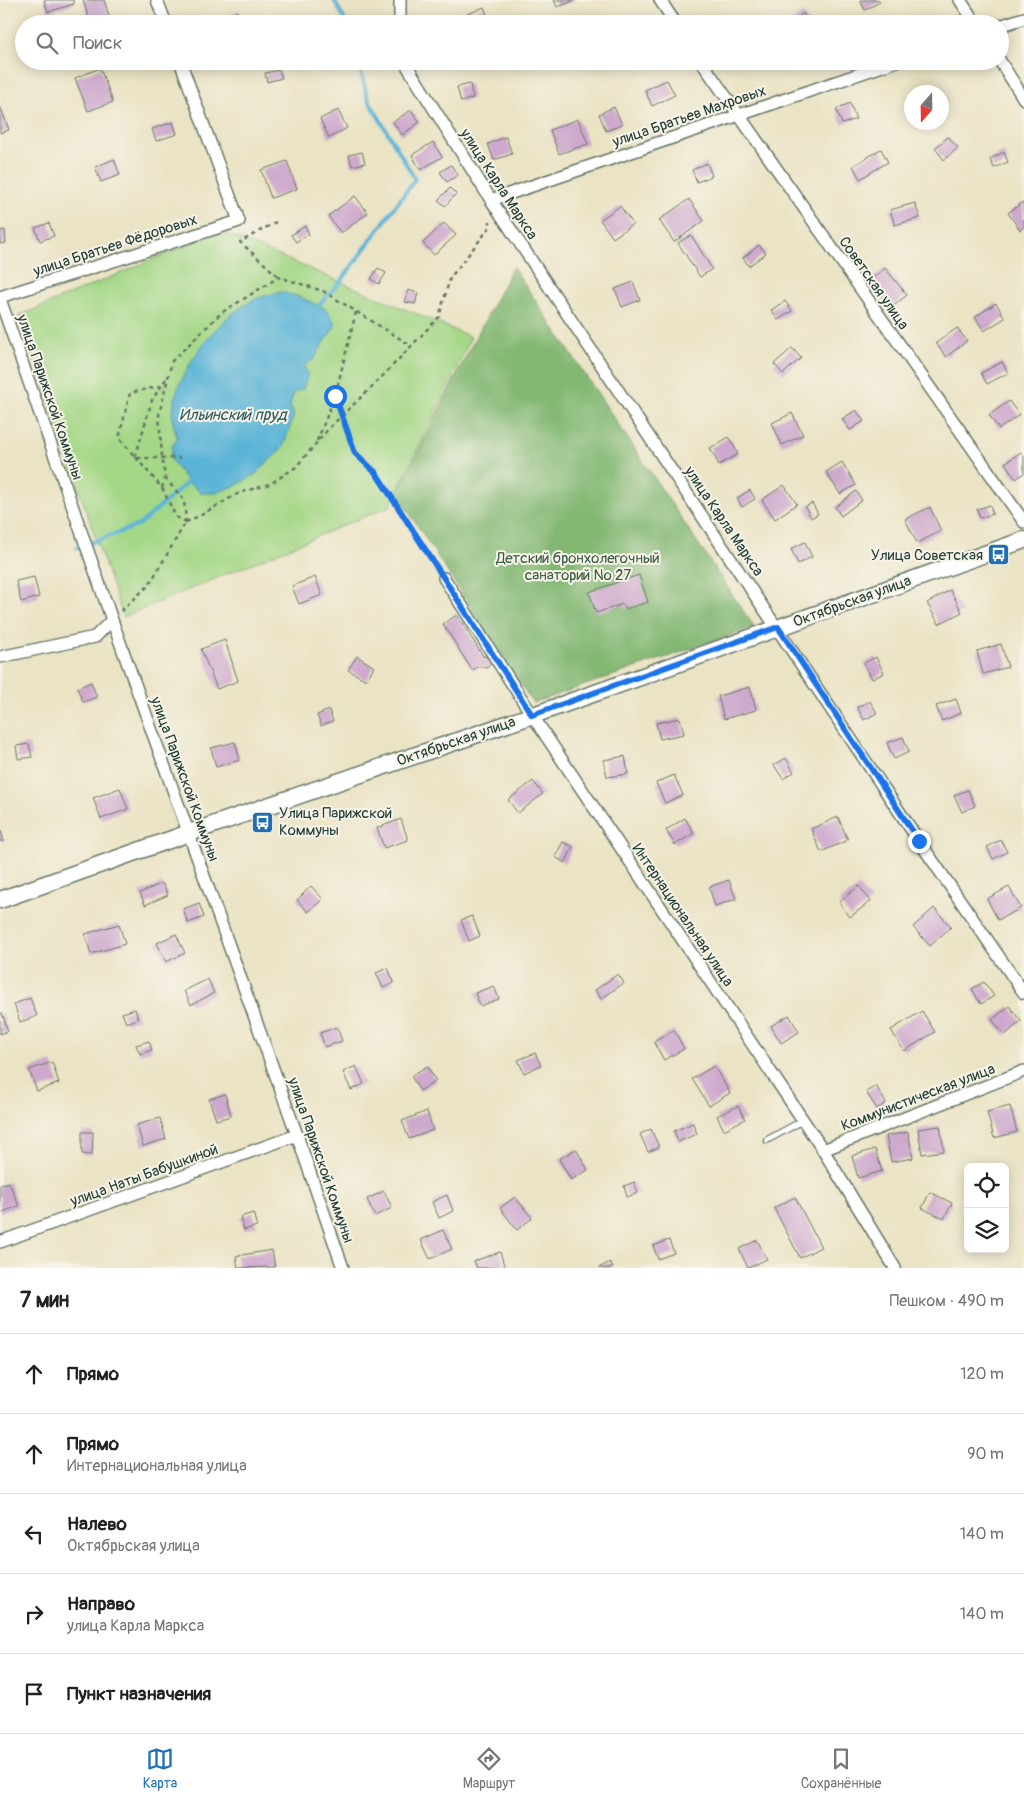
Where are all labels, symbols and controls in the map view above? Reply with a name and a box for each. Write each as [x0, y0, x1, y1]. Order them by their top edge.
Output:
search box [15, 15, 1009, 70]
icon: search [33, 29, 61, 57]
text: Поиск [73, 31, 123, 55]
street label: улица Братьев Махровых [609, 81, 768, 152]
north arrow [904, 85, 949, 130]
street label: улица Карла Маркса [455, 124, 542, 243]
street label: улица Братьев Фёдоровых [30, 210, 199, 281]
street label: Советская улица [834, 233, 913, 334]
street label: улица Парижской Коммуны [12, 311, 87, 482]
route start [324, 385, 347, 408]
water label: Ильинский пруд [179, 405, 288, 425]
street label: улица Карла Маркса [679, 462, 767, 580]
bus stop icon: Улица Советская [987, 543, 1011, 567]
place label: Улица Советская [871, 546, 983, 565]
park label: Детский бронхолегочный санаторий № 27 [495, 549, 660, 585]
street label: Октябрьская улица [790, 571, 914, 632]
street label: улица Парижской Коммуны [146, 693, 223, 864]
street label: Октябрьская улица [394, 712, 518, 771]
place label: Улица Парижской Коммуны [279, 804, 392, 840]
bus stop icon: Улица Парижской Коммуны [251, 810, 275, 834]
route end [908, 830, 931, 853]
street label: Интернациональная улица [628, 840, 738, 990]
street label: Коммунистическая улица [838, 1059, 998, 1136]
street label: улица Парижской Коммуны [283, 1074, 358, 1245]
street label: улица Наты Бабушкиной [67, 1140, 221, 1211]
map controls [964, 1163, 1009, 1253]
button: locate [964, 1163, 1009, 1208]
button: layers [964, 1208, 1009, 1253]
text: 7 мин [20, 1287, 69, 1314]
text: Пешком · 490 m [890, 1291, 1004, 1311]
icon: ahead [20, 1360, 48, 1388]
text: Прямо [67, 1362, 119, 1386]
text: 120 m [960, 1364, 1004, 1384]
text: Прямо [67, 1432, 119, 1456]
icon: ahead [20, 1440, 48, 1468]
text: 90 m [967, 1444, 1004, 1464]
text: Интернациональная улица [67, 1456, 247, 1476]
text: Налево [67, 1512, 127, 1536]
icon: left [20, 1520, 48, 1548]
text: 140 m [960, 1524, 1004, 1544]
text: Октябрьская улица [67, 1536, 200, 1556]
text: Направо [67, 1592, 135, 1616]
icon: right [20, 1600, 48, 1628]
text: 140 m [960, 1604, 1004, 1624]
text: улица Карла Маркса [67, 1616, 204, 1636]
icon: arrive [20, 1680, 48, 1708]
text: Пункт назначения [67, 1682, 211, 1706]
tab: Карта [143, 1745, 177, 1792]
tab: Маршрут [463, 1745, 515, 1792]
tab: Сохранённые [801, 1745, 881, 1792]

